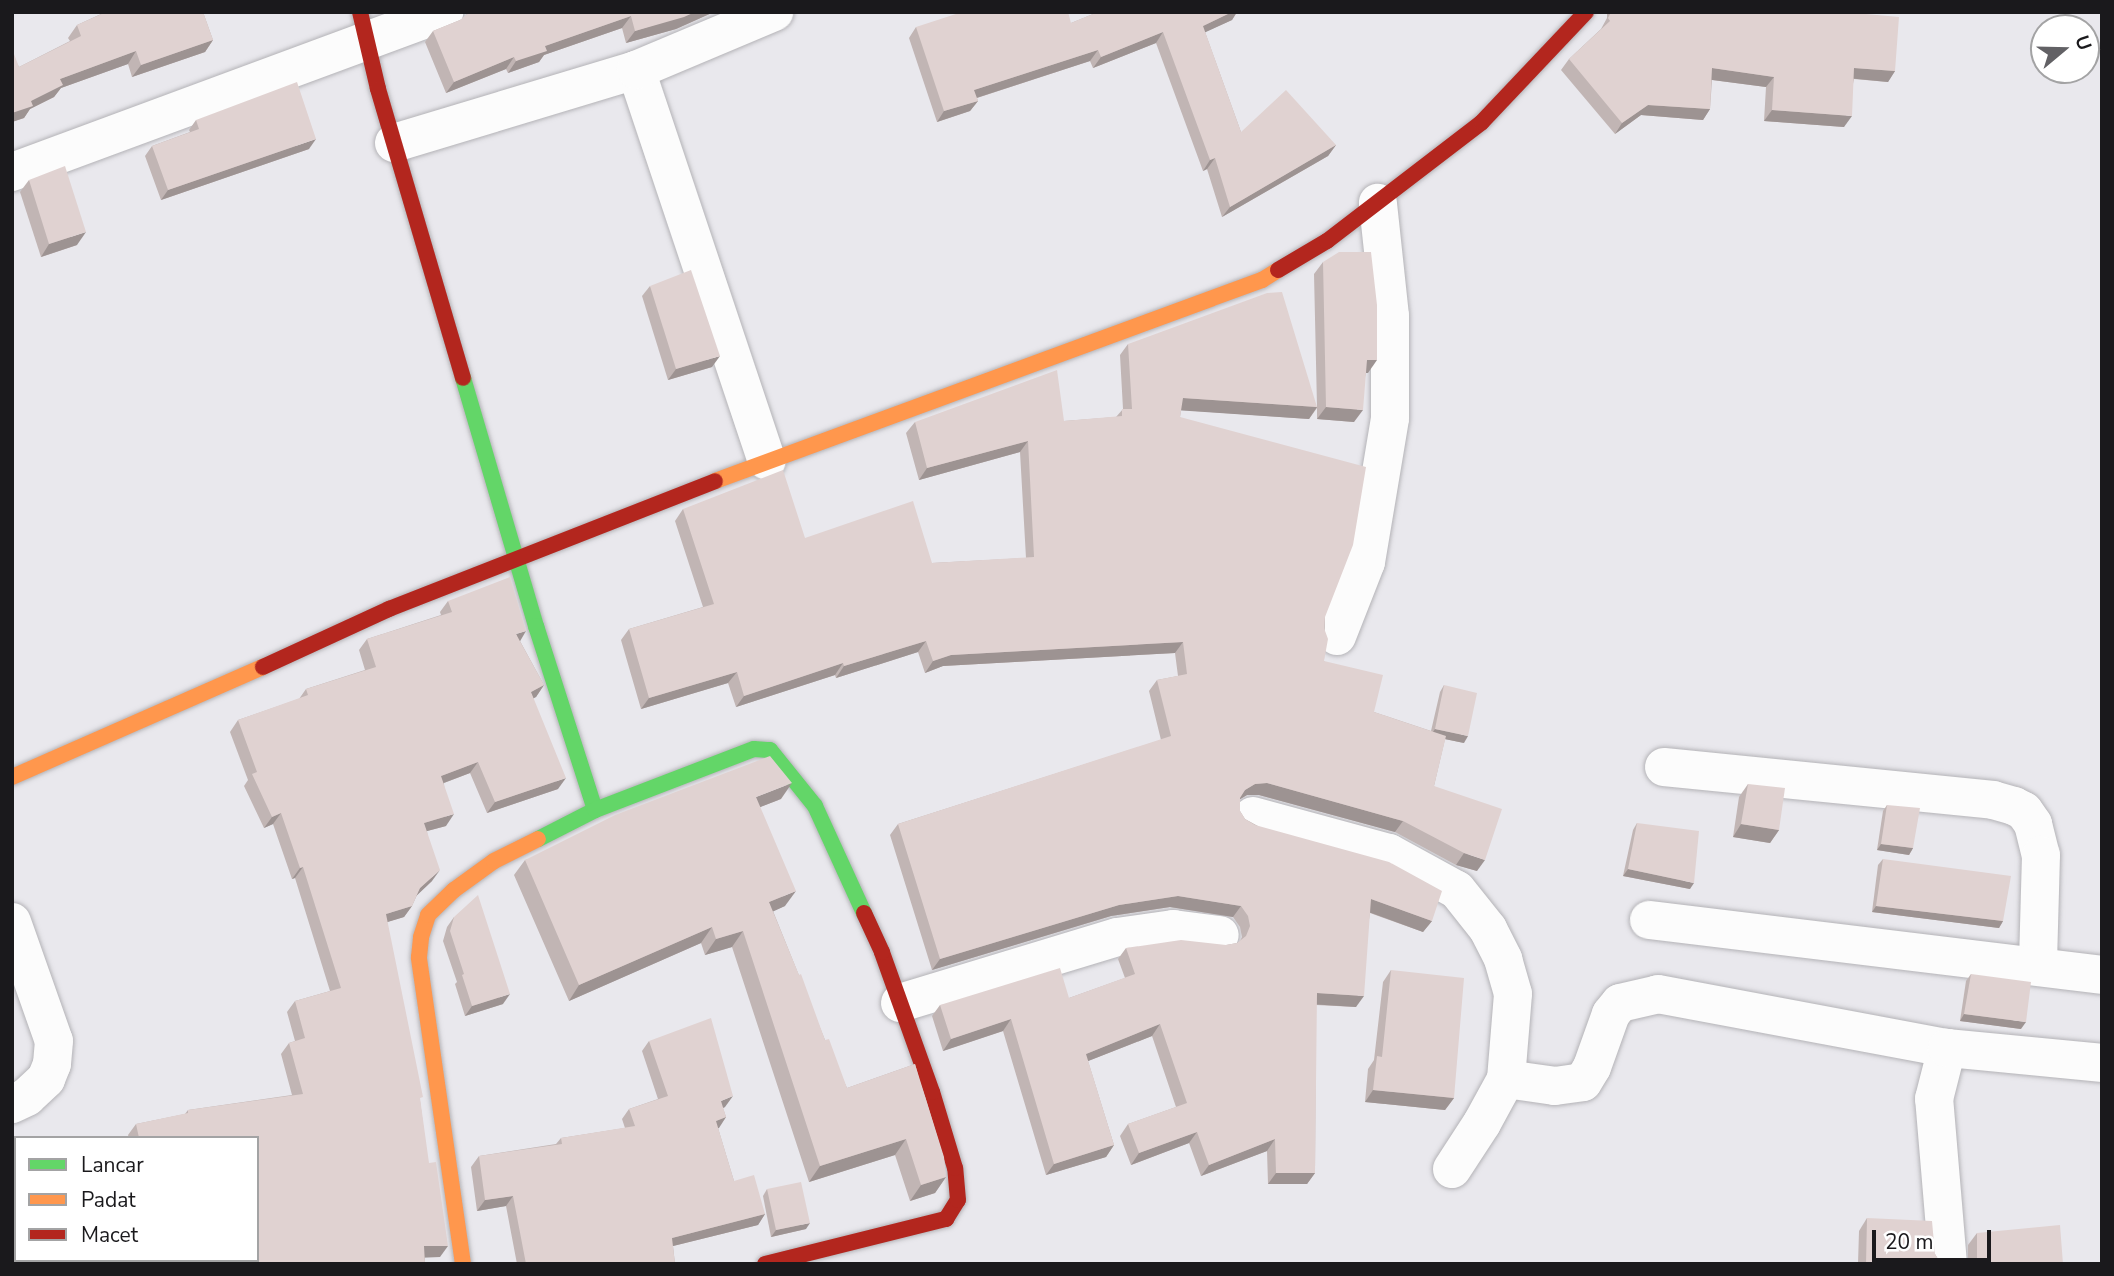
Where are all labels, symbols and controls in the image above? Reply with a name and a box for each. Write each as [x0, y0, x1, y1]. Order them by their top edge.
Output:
north arrow [2030, 14, 2100, 84]
text: U [2068, 32, 2098, 54]
legend [14, 1136, 259, 1262]
text: Lancar [81, 1151, 144, 1179]
text: Padat [81, 1186, 136, 1214]
scale bar [1876, 1216, 1995, 1260]
text: Macet [81, 1221, 138, 1249]
text: 20 m [1885, 1228, 1934, 1256]

